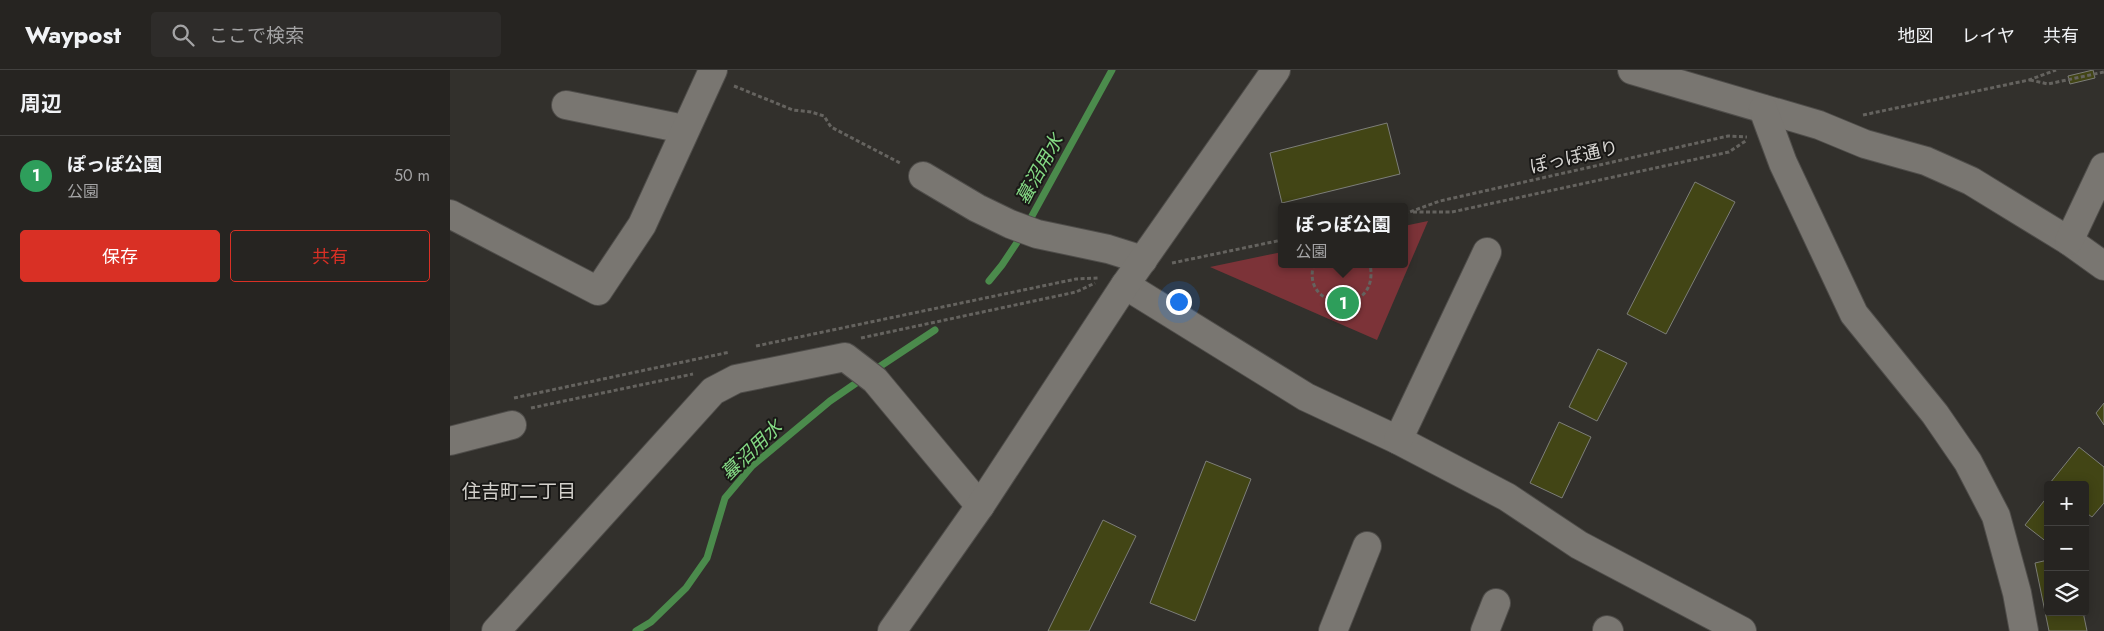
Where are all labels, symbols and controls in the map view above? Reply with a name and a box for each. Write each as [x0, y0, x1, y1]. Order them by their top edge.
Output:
search box [151, 12, 501, 57]
text: Waypost [25, 17, 121, 52]
icon: search [169, 21, 197, 49]
text: ここで検索 [209, 22, 304, 49]
text: 地図 [1898, 23, 1934, 49]
text: レイヤ [1962, 23, 2015, 49]
text: 共有 [2043, 23, 2079, 49]
text: 周辺 [20, 89, 62, 119]
water label: 蟇沼用水 [1009, 128, 1071, 209]
street label: ぽっぽ通り [1527, 134, 1621, 180]
text: ぽっぽ公園 [67, 151, 162, 178]
text: 1 [32, 164, 40, 187]
text: 50 m [394, 164, 430, 187]
text: 公園 [67, 180, 99, 203]
popup [1278, 203, 1408, 268]
text: ぽっぽ公園 [1295, 211, 1391, 238]
button: 保存 [20, 230, 220, 282]
button: 共有 [230, 230, 430, 282]
text: 公園 [1295, 240, 1328, 263]
pin: 1 [1327, 284, 1359, 322]
your location [1166, 289, 1192, 315]
water label: 蟇沼用水 [715, 413, 789, 486]
district label: 住吉町二丁目 [462, 478, 576, 505]
map controls [2044, 481, 2089, 616]
button: + [2044, 481, 2089, 526]
button: − [2044, 526, 2089, 571]
button: layers [2044, 571, 2089, 616]

